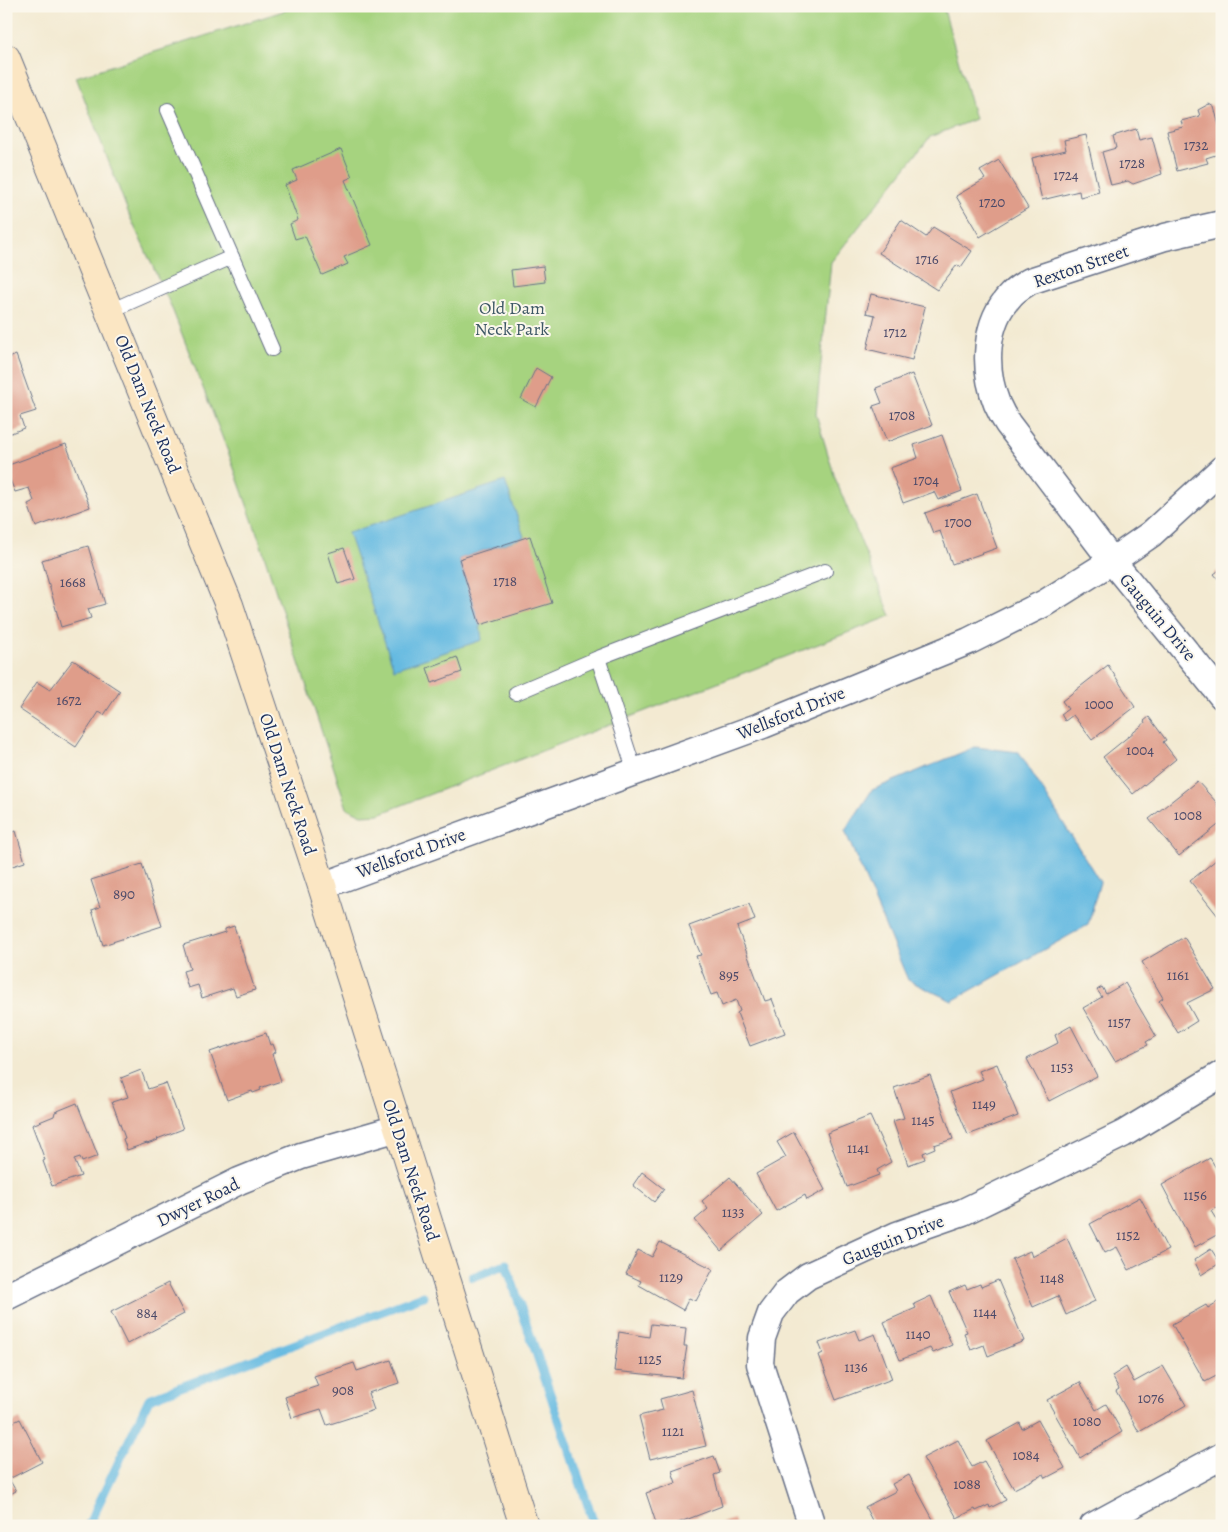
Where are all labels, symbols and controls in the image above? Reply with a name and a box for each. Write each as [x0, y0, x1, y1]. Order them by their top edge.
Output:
house number: 1732 [1184, 135, 1208, 155]
house number: 1728 [1119, 153, 1145, 173]
house number: 1724 [1053, 165, 1079, 185]
house number: 1720 [979, 192, 1005, 212]
street label: Rexton Street [1030, 238, 1132, 294]
house number: 1716 [915, 249, 939, 269]
park label: Old Dam Neck Park [475, 296, 549, 341]
house number: 1712 [883, 322, 907, 342]
street label: Old Dam Neck Road [109, 331, 187, 477]
house number: 1708 [889, 405, 915, 425]
house number: 1704 [913, 470, 939, 490]
house number: 1700 [944, 512, 972, 532]
street label: Gauguin Drive [1114, 568, 1202, 666]
house number: 1718 [493, 571, 517, 591]
house number: 1668 [60, 572, 86, 592]
street label: Wellsford Drive [733, 680, 849, 746]
house number: 1672 [56, 690, 82, 710]
house number: 1000 [1084, 694, 1114, 714]
street label: Old Dam Neck Road [254, 710, 322, 858]
house number: 1004 [1126, 740, 1154, 760]
house number: 1008 [1174, 805, 1202, 825]
street label: Wellsford Drive [352, 822, 469, 884]
house number: 890 [113, 884, 135, 904]
house number: 895 [719, 965, 739, 985]
house number: 1161 [1167, 965, 1189, 985]
house number: 1157 [1107, 1012, 1131, 1032]
house number: 1153 [1051, 1057, 1073, 1077]
house number: 1149 [972, 1094, 996, 1114]
street label: Old Dam Neck Road [377, 1096, 445, 1244]
house number: 1145 [911, 1110, 935, 1130]
house number: 1141 [847, 1138, 869, 1158]
street label: Dwyer Road [153, 1172, 244, 1232]
house number: 1156 [1183, 1185, 1207, 1205]
house number: 1133 [722, 1202, 744, 1222]
street label: Gauguin Drive [839, 1209, 947, 1271]
house number: 1152 [1116, 1225, 1140, 1245]
house number: 1129 [659, 1267, 683, 1287]
house number: 1148 [1040, 1268, 1064, 1288]
house number: 1144 [973, 1302, 997, 1322]
house number: 884 [136, 1303, 158, 1323]
house number: 1140 [905, 1324, 931, 1344]
house number: 1125 [638, 1349, 662, 1369]
house number: 1136 [844, 1357, 868, 1377]
house number: 908 [332, 1380, 354, 1400]
house number: 1076 [1138, 1388, 1164, 1408]
house number: 1080 [1073, 1411, 1101, 1431]
house number: 1121 [662, 1421, 684, 1441]
house number: 1084 [1012, 1445, 1040, 1465]
house number: 1088 [953, 1474, 981, 1494]

